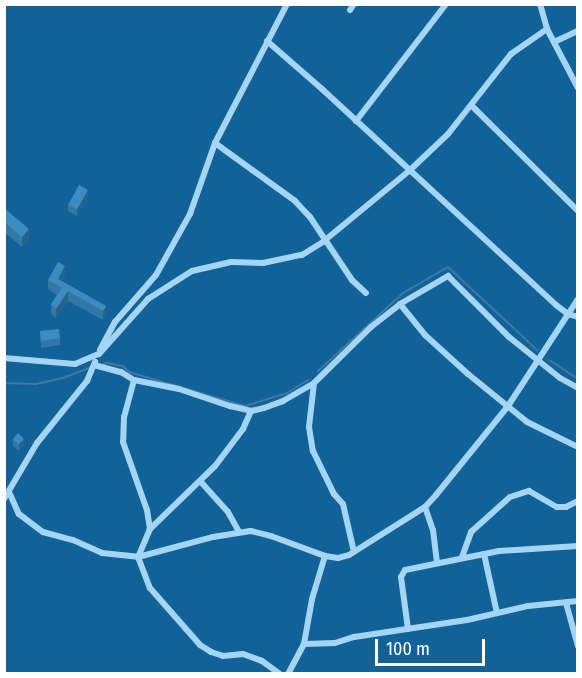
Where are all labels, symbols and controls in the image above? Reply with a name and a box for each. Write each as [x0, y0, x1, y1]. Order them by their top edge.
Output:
scale bar [378, 627, 488, 665]
text: 100 m [386, 638, 430, 660]

